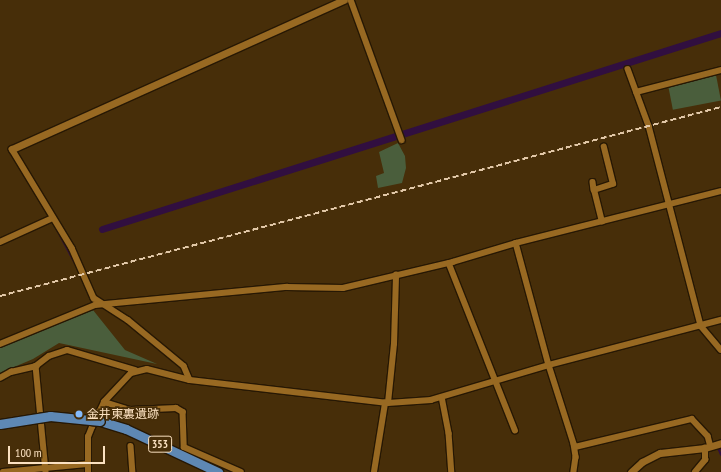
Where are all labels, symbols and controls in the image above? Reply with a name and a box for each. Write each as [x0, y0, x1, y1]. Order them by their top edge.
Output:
place label: 金井東裏遺跡 [87, 407, 159, 421]
marker: 金井東裏遺跡 [74, 409, 84, 419]
road number: 353 [148, 435, 172, 453]
scale bar [10, 438, 107, 464]
text: 100 m [15, 445, 42, 460]

